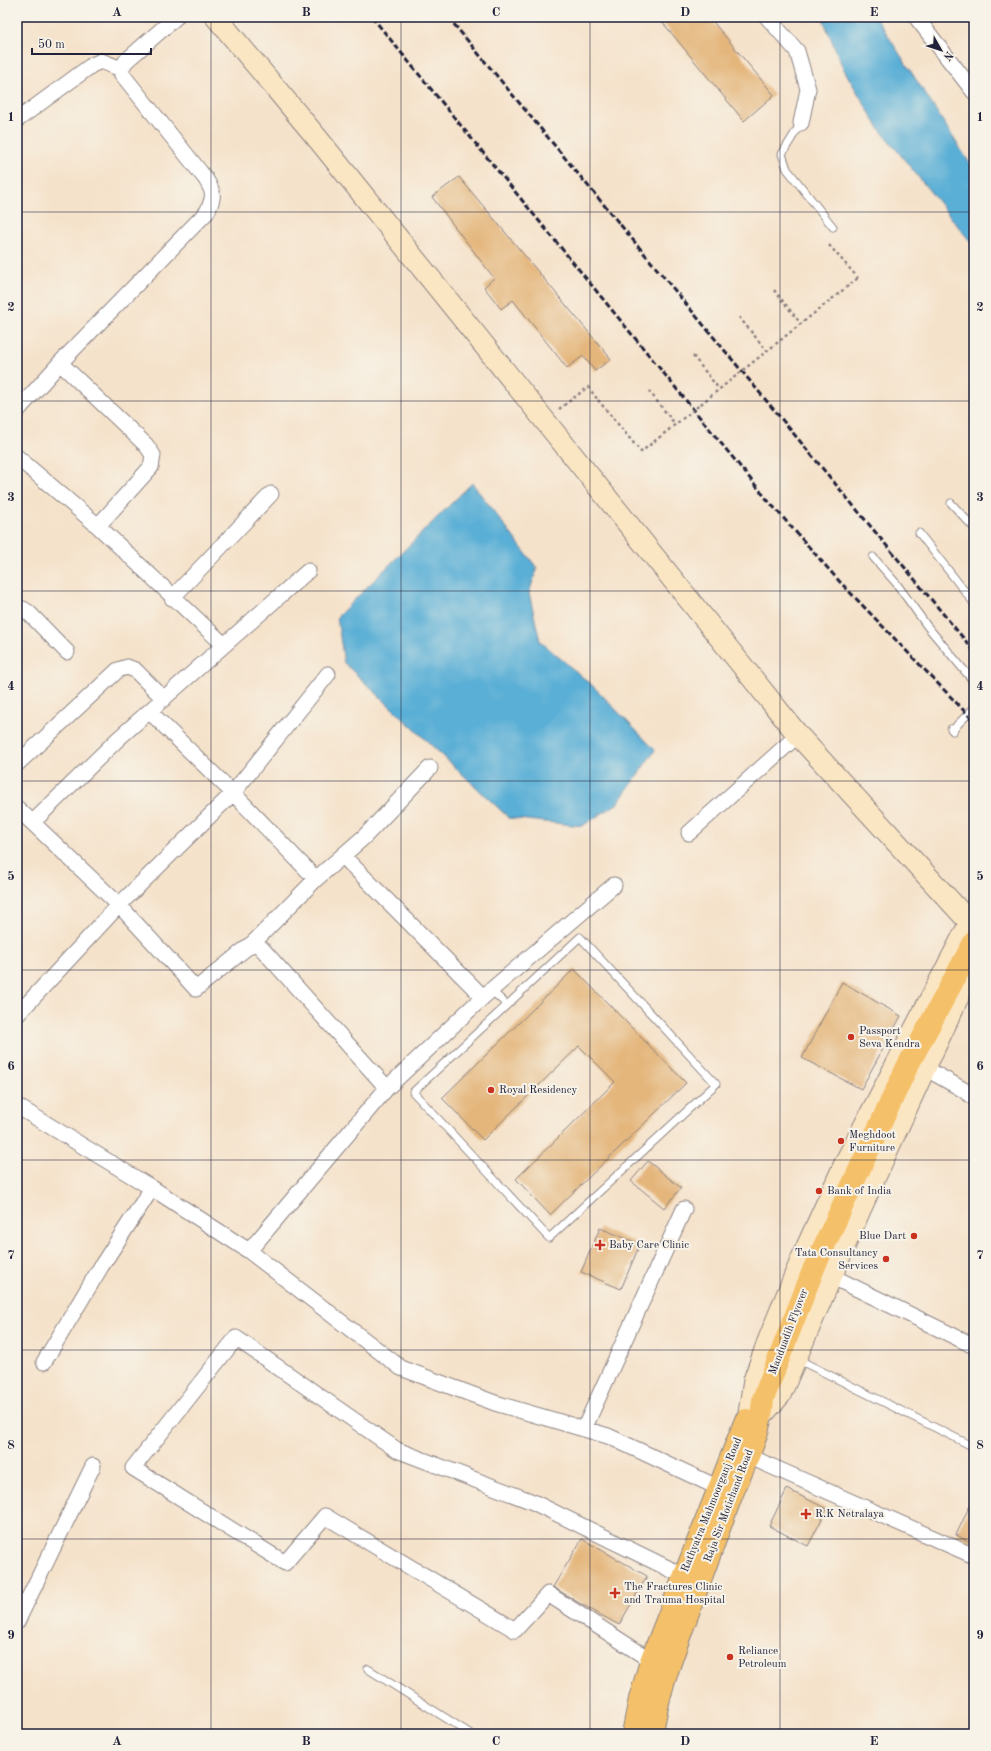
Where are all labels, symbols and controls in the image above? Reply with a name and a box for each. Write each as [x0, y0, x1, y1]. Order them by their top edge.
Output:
text: A [112, 6, 122, 19]
text: B [301, 6, 311, 19]
text: C [492, 6, 500, 19]
text: D [680, 6, 690, 19]
text: E [870, 6, 879, 19]
scale bar [32, 30, 151, 56]
north arrow [921, 30, 961, 70]
text: 50 m [38, 38, 65, 51]
text: N [940, 49, 955, 63]
text: 1 [7, 111, 15, 124]
text: 1 [976, 111, 984, 124]
text: 2 [7, 301, 15, 314]
text: 2 [976, 301, 984, 314]
text: 3 [7, 491, 15, 504]
text: 3 [976, 491, 984, 504]
text: 4 [7, 680, 15, 693]
text: 4 [976, 680, 984, 693]
text: 5 [7, 870, 15, 883]
text: 5 [976, 870, 984, 883]
place label: Passport Seva Kendra [859, 1026, 920, 1050]
marker: Passport Seva Kendra [846, 1032, 856, 1042]
text: 6 [7, 1060, 15, 1073]
text: 6 [976, 1060, 984, 1073]
marker: Royal Residency [486, 1085, 496, 1095]
place label: Royal Residency [499, 1085, 578, 1096]
place label: Meghdoot Furniture [849, 1130, 896, 1154]
marker: Meghdoot Furniture [836, 1136, 846, 1146]
marker: Bank of India [814, 1186, 824, 1196]
place label: Bank of India [827, 1186, 892, 1197]
place label: Blue Dart [859, 1231, 906, 1242]
marker: Blue Dart [909, 1231, 919, 1241]
marker: Baby Care Clinic [594, 1239, 606, 1251]
place label: Baby Care Clinic [609, 1240, 689, 1251]
place label: Tata Consultancy Services [795, 1248, 878, 1272]
text: 7 [7, 1249, 15, 1262]
text: 7 [976, 1249, 984, 1262]
marker: Tata Consultancy Services [881, 1254, 891, 1264]
street label: Manduadih Flyover [768, 1287, 811, 1376]
street label: Rathyatra Mahmoorganj Road [680, 1436, 744, 1574]
text: 8 [7, 1439, 15, 1452]
text: 8 [976, 1439, 984, 1452]
street label: Raja Sir Motichand Road [702, 1448, 756, 1564]
marker: R.K Netralaya [800, 1508, 812, 1520]
place label: R.K Netralaya [815, 1509, 884, 1520]
place label: The Fractures Clinic and Trauma Hospital [624, 1582, 725, 1606]
marker: The Fractures Clinic and Trauma Hospital [609, 1587, 621, 1599]
text: 9 [7, 1629, 15, 1642]
text: 9 [976, 1629, 984, 1642]
place label: Reliance Petroleum [738, 1646, 787, 1670]
marker: Reliance Petroleum [725, 1652, 735, 1662]
text: A [112, 1735, 122, 1748]
text: B [301, 1735, 311, 1748]
text: C [492, 1735, 500, 1748]
text: D [680, 1735, 690, 1748]
text: E [870, 1735, 879, 1748]

